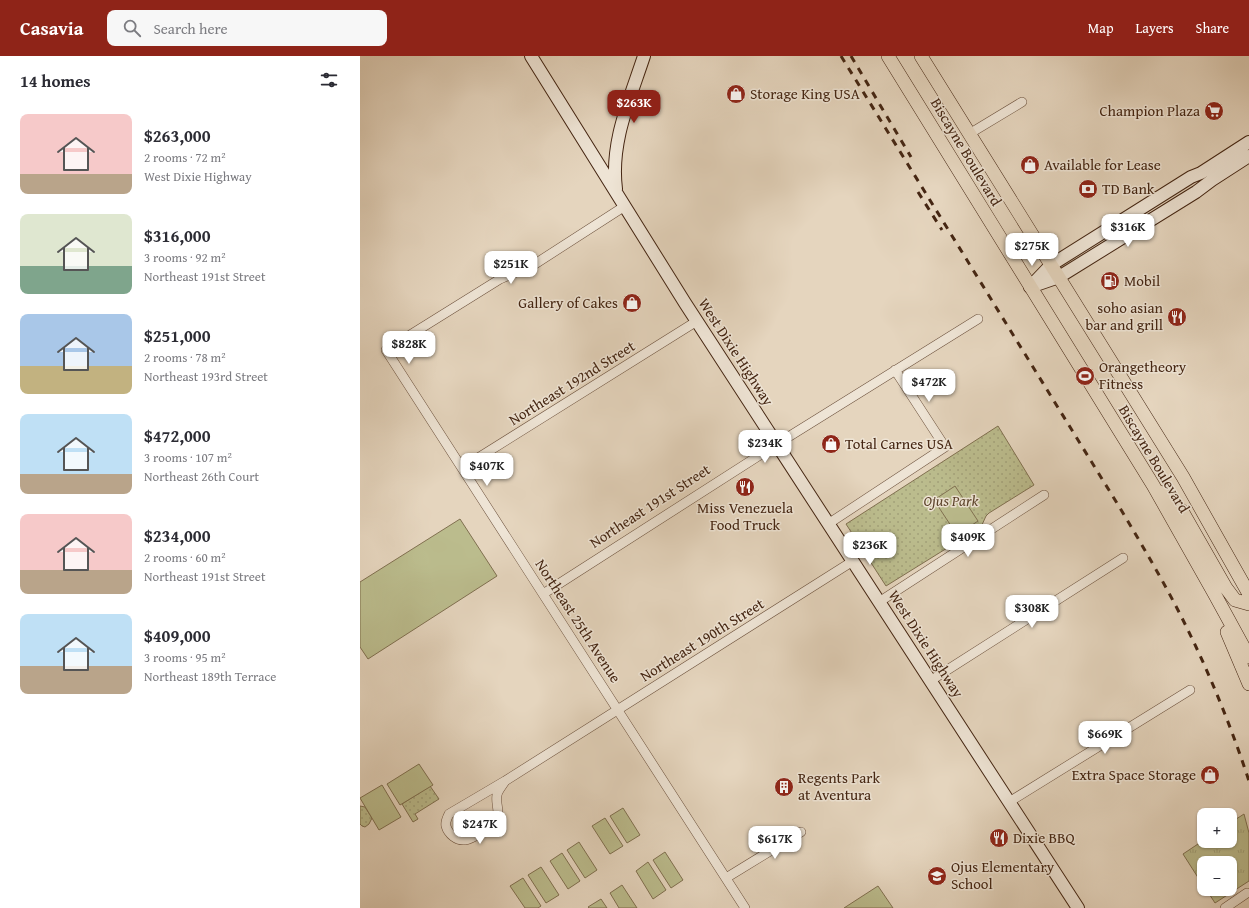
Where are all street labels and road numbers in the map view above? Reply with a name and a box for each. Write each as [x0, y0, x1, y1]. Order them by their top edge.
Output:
street label: Biscayne Boulevard [926, 94, 1007, 210]
street label: West Dixie Highway [694, 294, 779, 410]
street label: Northeast 192nd Street [505, 335, 640, 430]
street label: Biscayne Boulevard [1114, 401, 1195, 517]
street label: Northeast 191st Street [585, 458, 715, 553]
street label: Northeast 25th Avenue [531, 555, 626, 687]
street label: West Dixie Highway [884, 586, 969, 702]
street label: Northeast 190th Street [636, 592, 768, 686]

